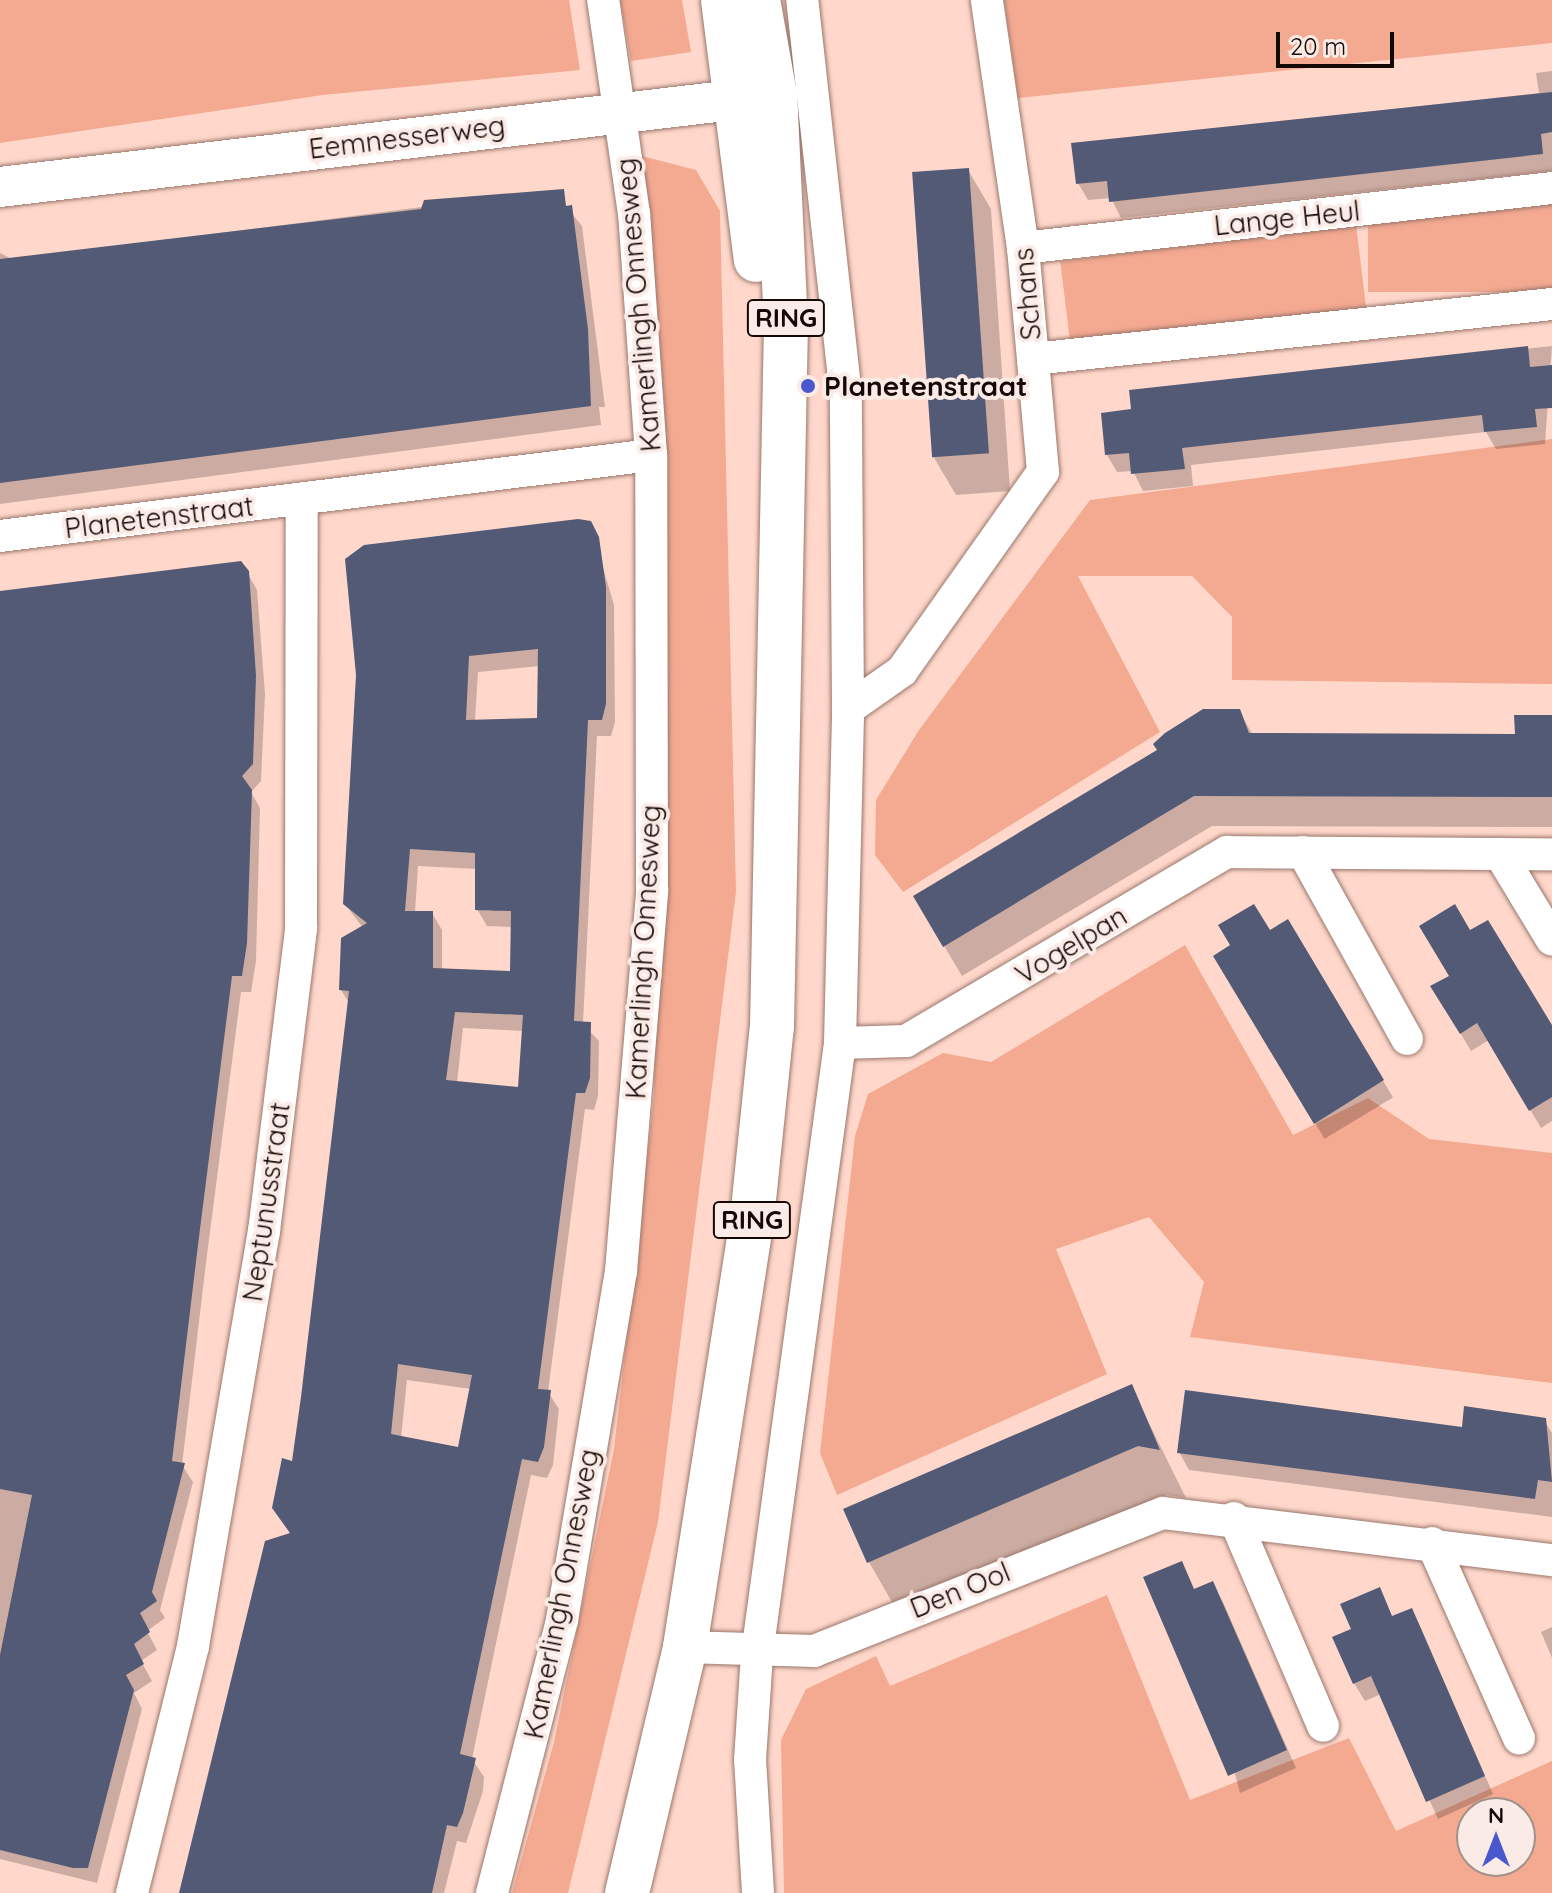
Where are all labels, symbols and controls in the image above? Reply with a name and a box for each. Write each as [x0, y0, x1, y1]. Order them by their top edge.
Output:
scale bar [1280, 16, 1398, 66]
text: 20 m [1290, 31, 1346, 61]
street label: Eemnesserweg [307, 108, 507, 166]
street label: Kamerlingh Onnesweg [608, 157, 668, 453]
street label: Lange Heul [1212, 194, 1362, 242]
street label: Schans [1006, 246, 1048, 342]
road number: RING [746, 296, 826, 340]
place label: Planetenstraat [824, 369, 1027, 403]
marker: Planetenstraat [799, 377, 817, 395]
street label: Planetenstraat [63, 489, 255, 545]
street label: Kamerlingh Onnesweg [619, 804, 667, 1100]
street label: Vogelpan [1009, 899, 1133, 991]
street label: Neptunusstraat [235, 1100, 297, 1304]
road number: RING [712, 1198, 792, 1242]
street label: Kamerlingh Onnesweg [516, 1446, 606, 1742]
street label: Den Ool [905, 1555, 1015, 1625]
north arrow [1456, 1797, 1536, 1877]
text: N [1488, 1801, 1504, 1829]

